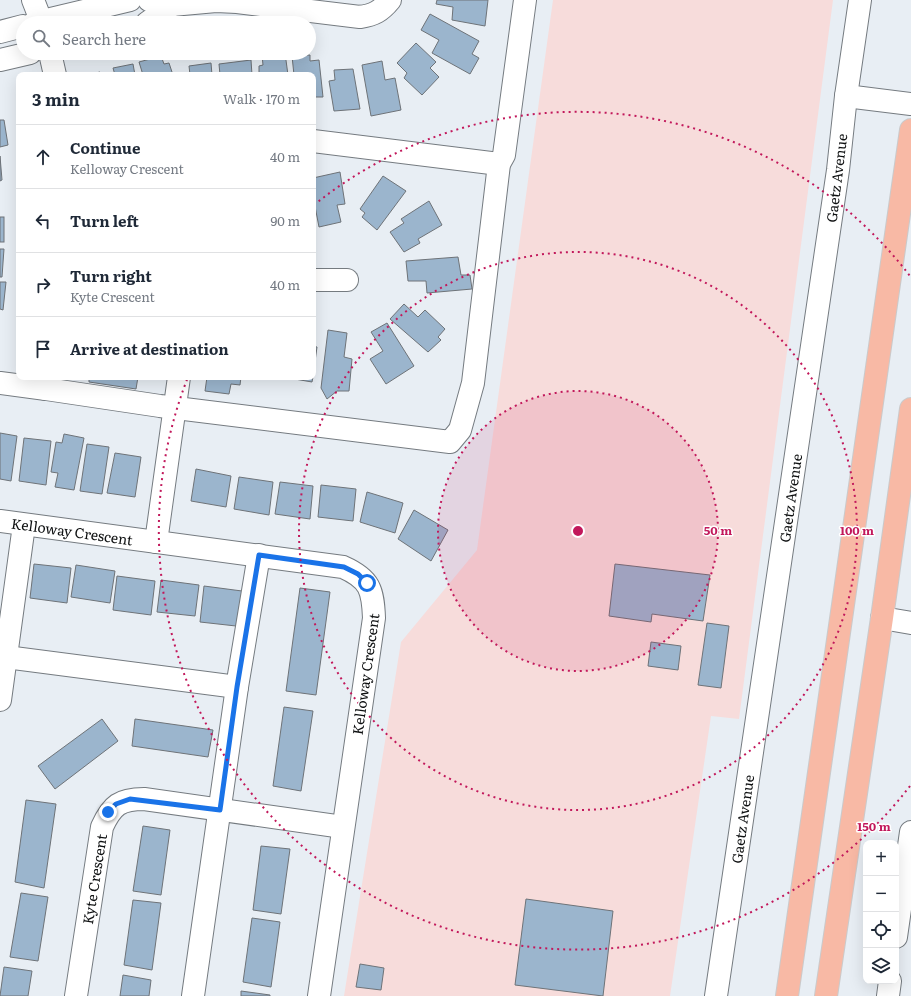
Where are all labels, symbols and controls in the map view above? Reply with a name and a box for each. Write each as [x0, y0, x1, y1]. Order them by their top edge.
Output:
search box [16, 16, 316, 60]
icon: search [30, 27, 52, 49]
text: Search here [62, 27, 146, 50]
text: 3 min [32, 86, 80, 111]
text: Walk · 170 m [223, 89, 300, 108]
street label: Gaetz Avenue [821, 132, 851, 224]
text: Continue [70, 136, 140, 159]
icon: ahead [32, 146, 54, 168]
text: 40 m [270, 147, 300, 166]
text: Kelloway Crescent [70, 159, 184, 178]
text: Turn left [70, 209, 139, 232]
icon: left [32, 210, 54, 232]
text: 90 m [270, 211, 300, 230]
text: Turn right [70, 264, 152, 287]
icon: right [32, 274, 54, 296]
text: 40 m [270, 275, 300, 294]
text: Kyte Crescent [70, 287, 155, 306]
text: Arrive at destination [70, 337, 229, 360]
icon: arrive [32, 338, 54, 360]
street label: Gaetz Avenue [774, 452, 806, 544]
street label: Kelloway Crescent [10, 513, 134, 549]
text: 50 m [704, 521, 732, 539]
text: 100 m [840, 521, 874, 539]
centre of rings [571, 524, 585, 538]
route start [358, 574, 376, 592]
street label: Kelloway Crescent [347, 612, 383, 736]
street label: Gaetz Avenue [726, 773, 758, 865]
route end [99, 803, 117, 821]
text: 150 m [857, 817, 891, 835]
street label: Kyte Crescent [77, 832, 111, 926]
map controls [863, 840, 899, 984]
button: + [863, 840, 899, 876]
button: − [863, 876, 899, 912]
button: locate [863, 912, 899, 948]
button: layers [863, 948, 899, 984]

